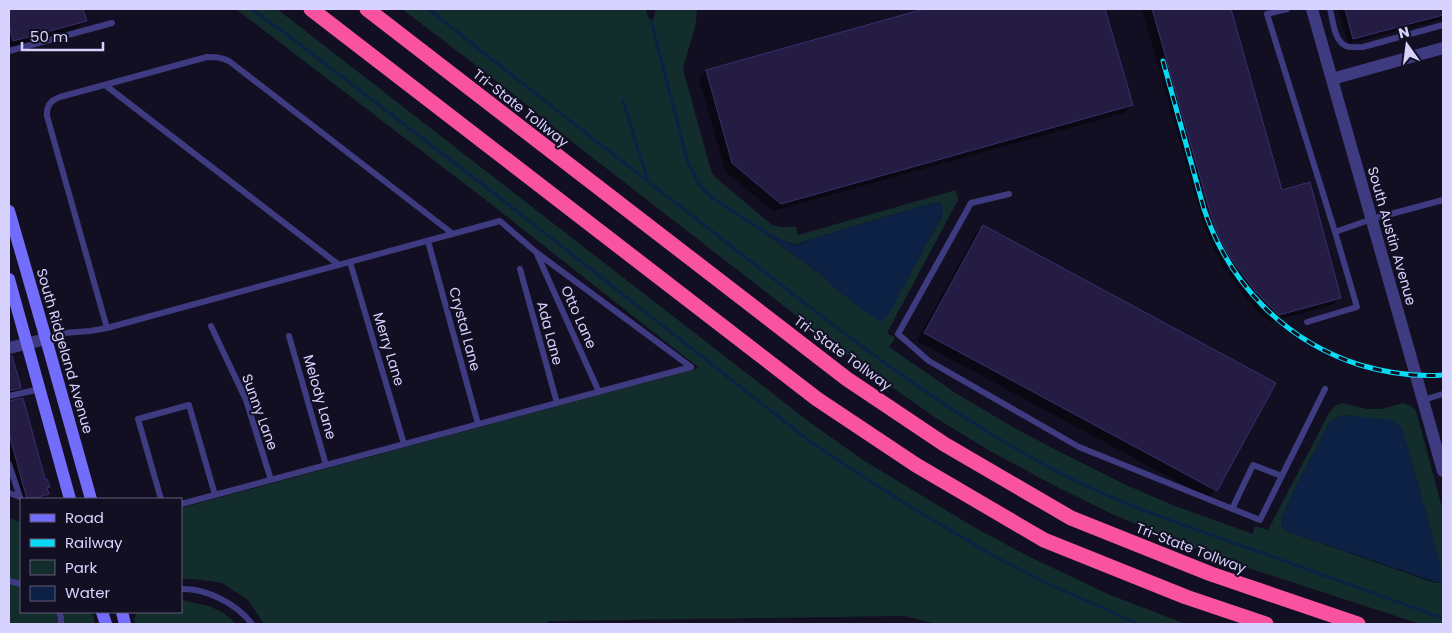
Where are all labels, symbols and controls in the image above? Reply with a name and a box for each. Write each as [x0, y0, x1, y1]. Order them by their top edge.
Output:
scale bar [22, 20, 104, 52]
north arrow [1382, 20, 1432, 70]
text: N [1396, 21, 1411, 43]
text: 50 m [30, 26, 68, 47]
street label: Tri-State Tollway [469, 64, 573, 152]
street label: South Austin Avenue [1363, 164, 1421, 308]
street label: South Ridgeland Avenue [32, 266, 98, 436]
street label: Otto Lane [556, 282, 602, 352]
street label: Crystal Lane [444, 285, 486, 373]
street label: Ada Lane [532, 299, 568, 367]
street label: Merry Lane [368, 310, 410, 389]
street label: Tri-State Tollway [790, 311, 896, 395]
street label: Melody Lane [298, 352, 342, 442]
street label: Sunny Lane [237, 371, 283, 453]
legend [20, 498, 182, 613]
text: Road [65, 507, 104, 528]
street label: Tri-State Tollway [1133, 518, 1249, 578]
text: Railway [65, 532, 123, 553]
text: Park [65, 557, 97, 578]
text: Water [65, 582, 111, 603]

